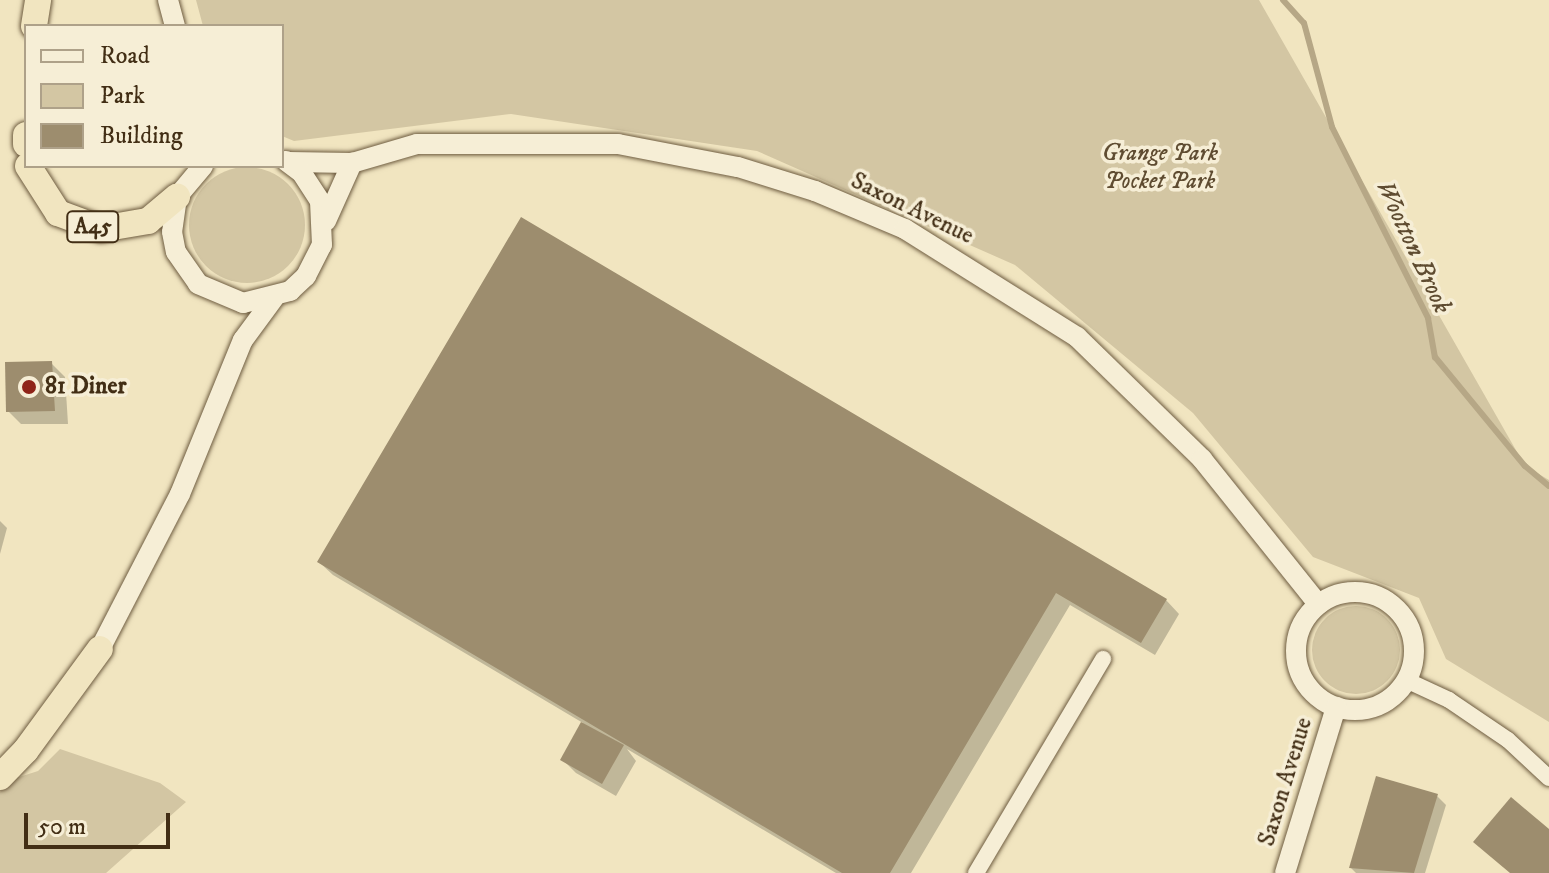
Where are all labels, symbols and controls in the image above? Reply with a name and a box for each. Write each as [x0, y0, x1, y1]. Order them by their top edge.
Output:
legend [24, 24, 284, 168]
text: Road [100, 41, 150, 71]
text: Park [100, 81, 145, 111]
text: Building [100, 121, 183, 151]
park label: Grange Park Pocket Park [1102, 140, 1218, 196]
street label: Saxon Avenue [846, 167, 978, 251]
water label: Wootton Brook [1369, 175, 1457, 319]
road number: A45 [65, 209, 121, 245]
place label: 81 Diner [45, 373, 126, 401]
marker: 81 Diner [20, 378, 38, 396]
street label: Saxon Avenue [1253, 714, 1319, 850]
scale bar [28, 797, 174, 847]
text: 50 m [38, 812, 86, 842]

